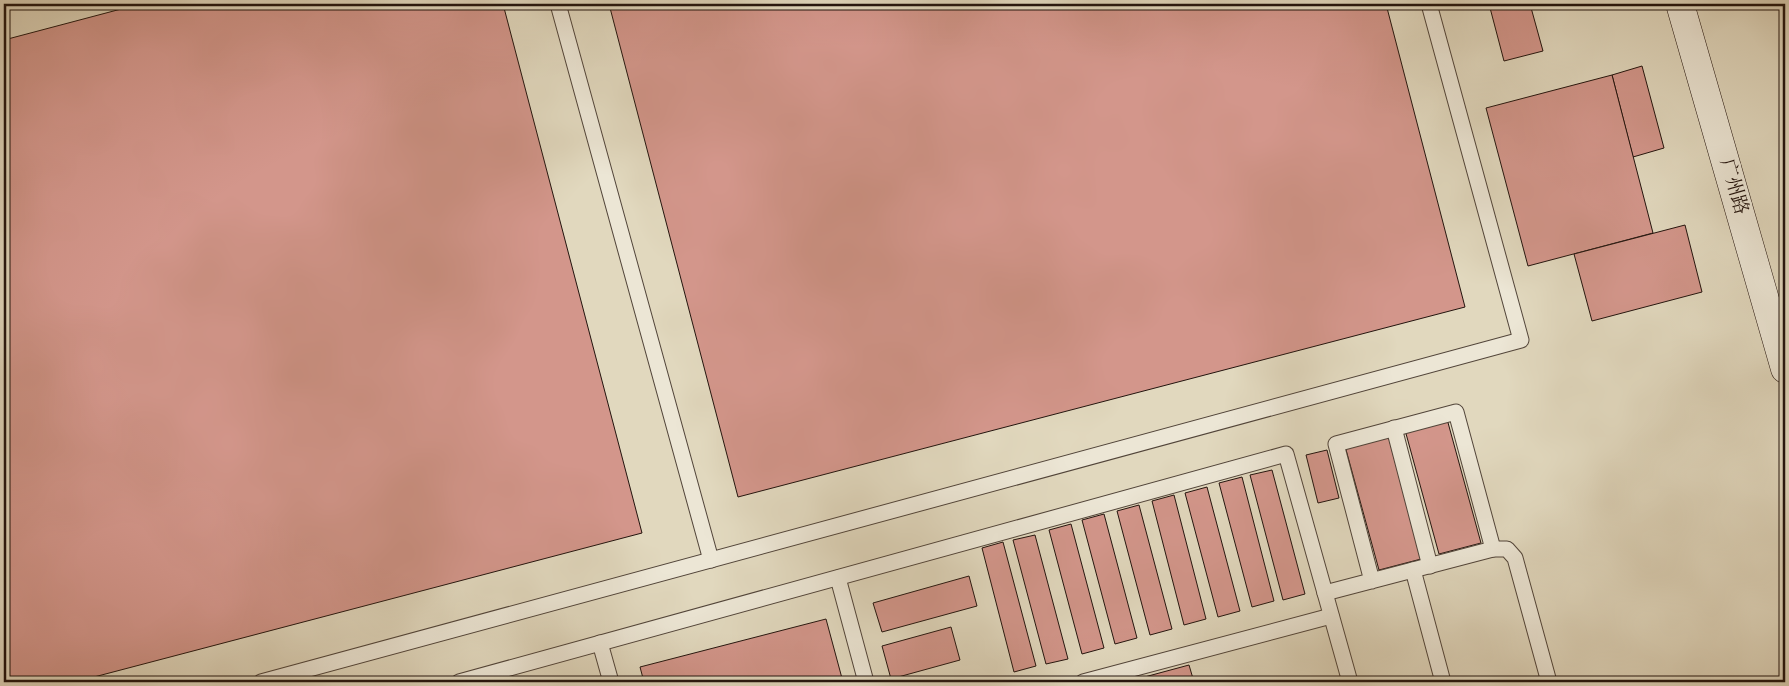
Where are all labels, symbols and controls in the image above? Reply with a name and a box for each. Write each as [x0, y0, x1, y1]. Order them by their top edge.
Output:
street label: 广州路 [1716, 156, 1752, 217]

